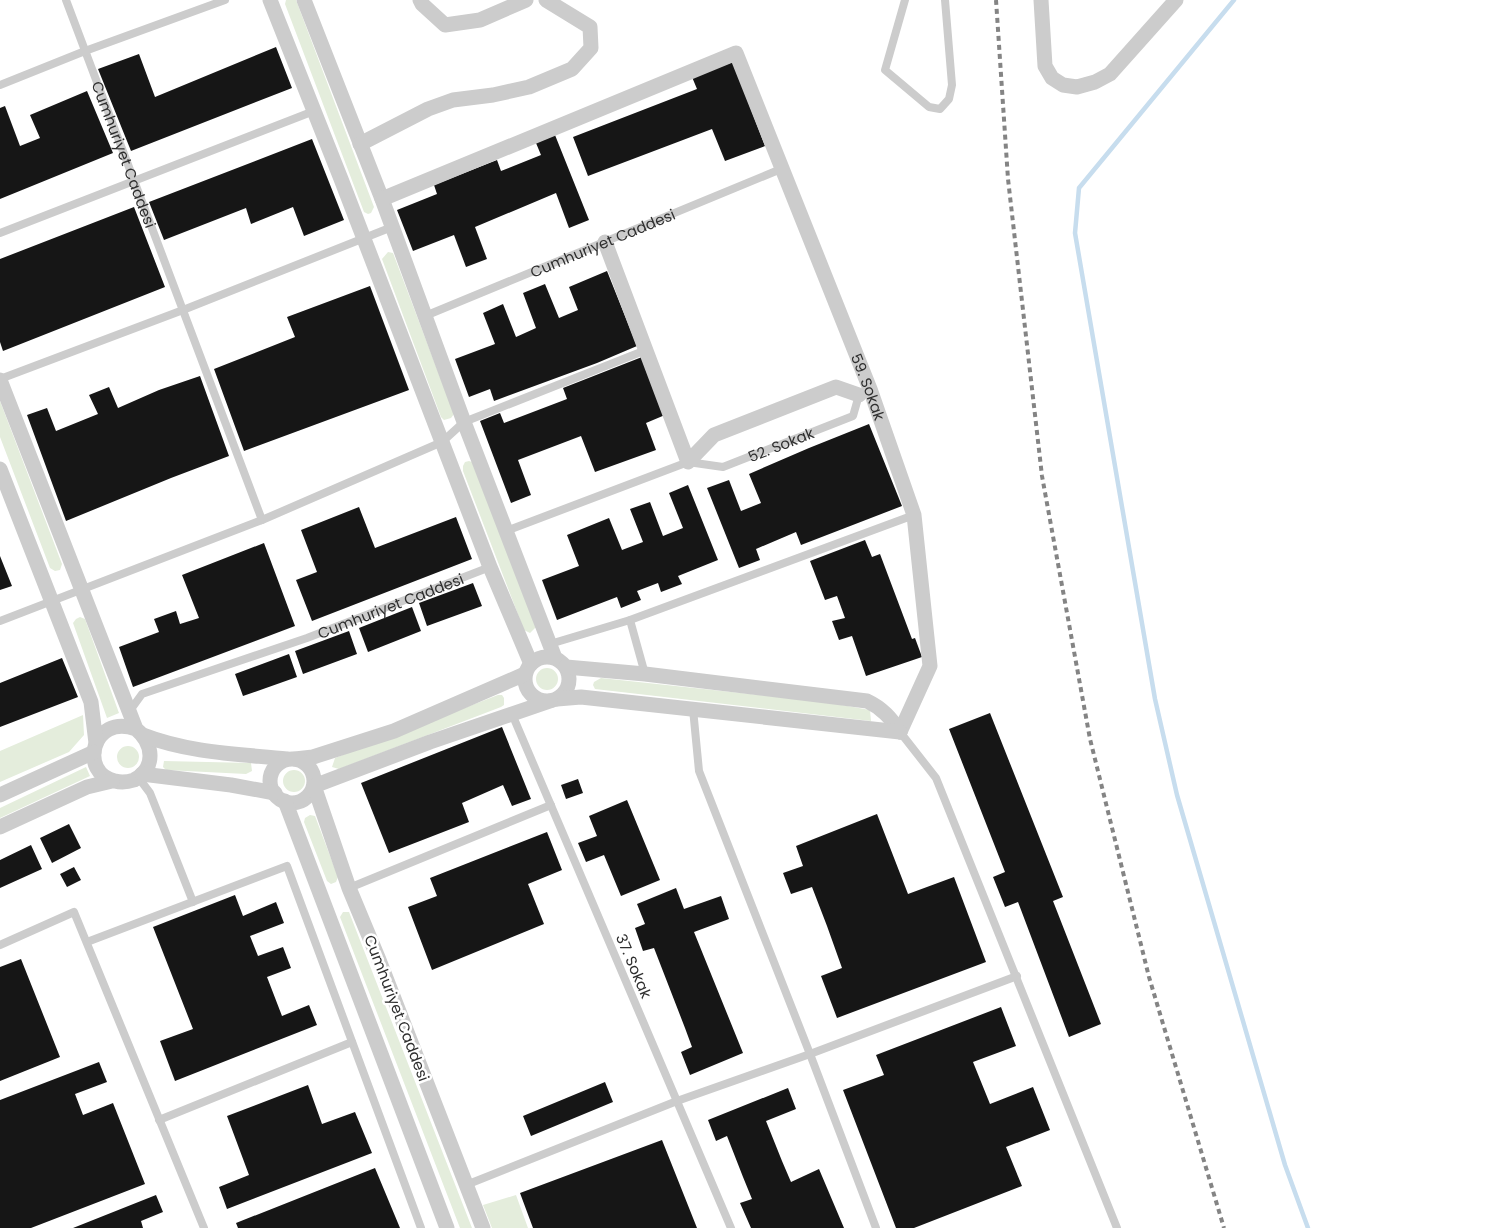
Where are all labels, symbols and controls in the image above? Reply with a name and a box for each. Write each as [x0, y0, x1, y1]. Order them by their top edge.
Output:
street label: Cumhuriyet Caddesi [87, 78, 161, 231]
street label: Cumhuriyet Caddesi [527, 203, 678, 282]
street label: 59. Sokak [846, 350, 891, 423]
street label: 52. Sokak [745, 422, 817, 467]
street label: Cumhuriyet Caddesi [314, 568, 467, 643]
street label: 37. Sokak [611, 931, 657, 1002]
street label: Cumhuriyet Caddesi [359, 932, 435, 1084]

